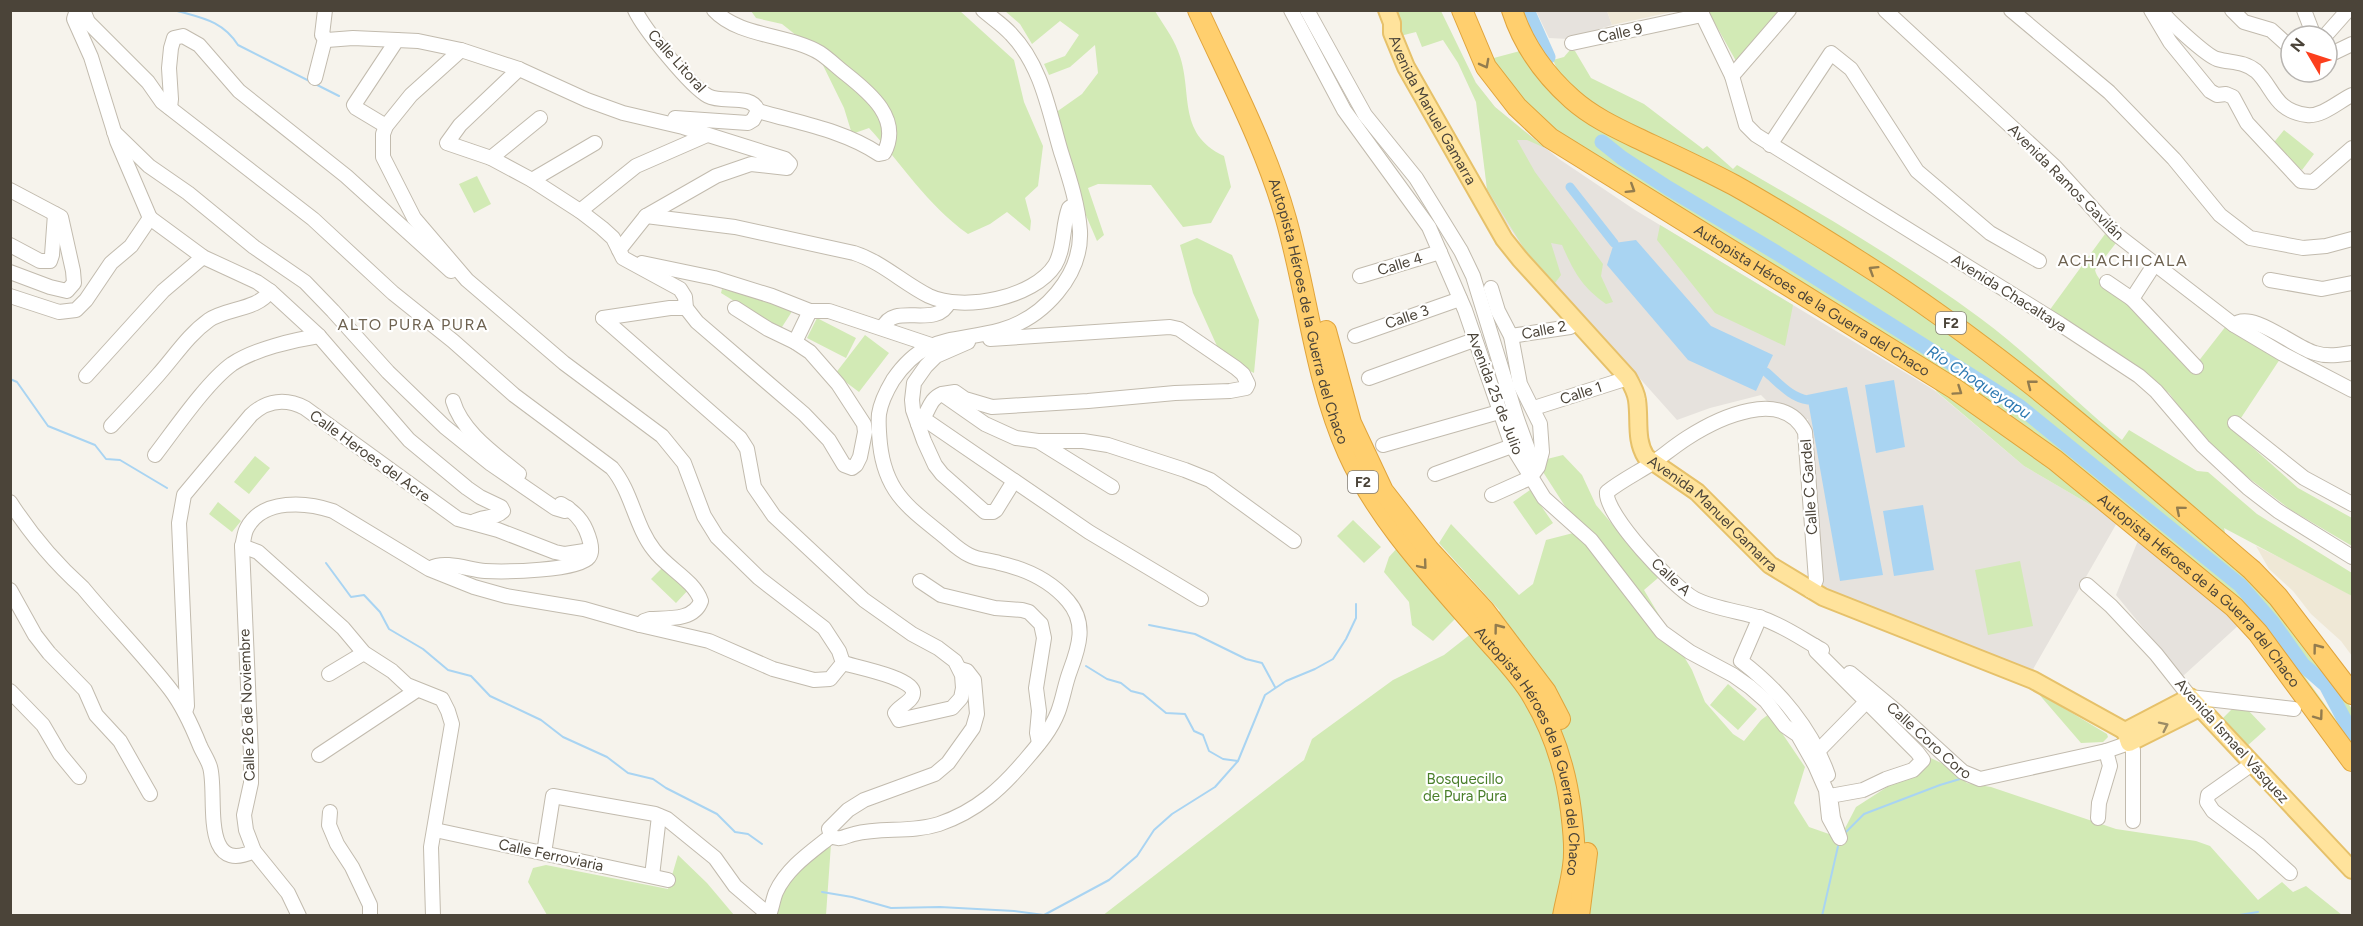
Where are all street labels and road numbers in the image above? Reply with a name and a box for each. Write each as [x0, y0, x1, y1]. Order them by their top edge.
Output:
street label: Calle 9 [1596, 19, 1644, 47]
street label: Calle Litoral [644, 26, 710, 96]
street label: Avenida Manuel Gamarra [1385, 33, 1480, 188]
street label: Avenida Ramos Gavilán [2004, 120, 2128, 244]
street label: Autopista Héroes de la Guerra del Chaco [1265, 176, 1352, 447]
street label: Autopista Héroes de la Guerra del Chaco [1691, 221, 1934, 380]
street label: Calle 4 [1375, 249, 1425, 279]
street label: Avenida Chacaltaya [1948, 250, 2070, 336]
street label: Calle 3 [1383, 301, 1431, 333]
road number: F2 [1936, 312, 1966, 334]
street label: Calle 2 [1520, 317, 1568, 343]
street label: Avenida 25 de Julio [1463, 329, 1527, 458]
street label: Calle 1 [1558, 378, 1604, 408]
street label: Calle Heroes del Acre [306, 406, 434, 506]
street label: Calle C Gardel [1797, 439, 1821, 535]
street label: Avenida Manuel Gamarra [1644, 452, 1780, 576]
road number: F2 [1348, 471, 1378, 493]
street label: Autopista Héroes de la Guerra del Chaco [2094, 490, 2304, 691]
street label: Calle A [1648, 554, 1694, 600]
street label: Autopista Héroes de la Guerra del Chaco [1471, 623, 1583, 878]
street label: Calle 26 de Noviembre [235, 628, 259, 782]
street label: Avenida Ismael Vásquez [2171, 675, 2293, 807]
street label: Calle Coro Coro [1883, 698, 1974, 783]
street label: Calle Ferroviaria [497, 835, 605, 875]

